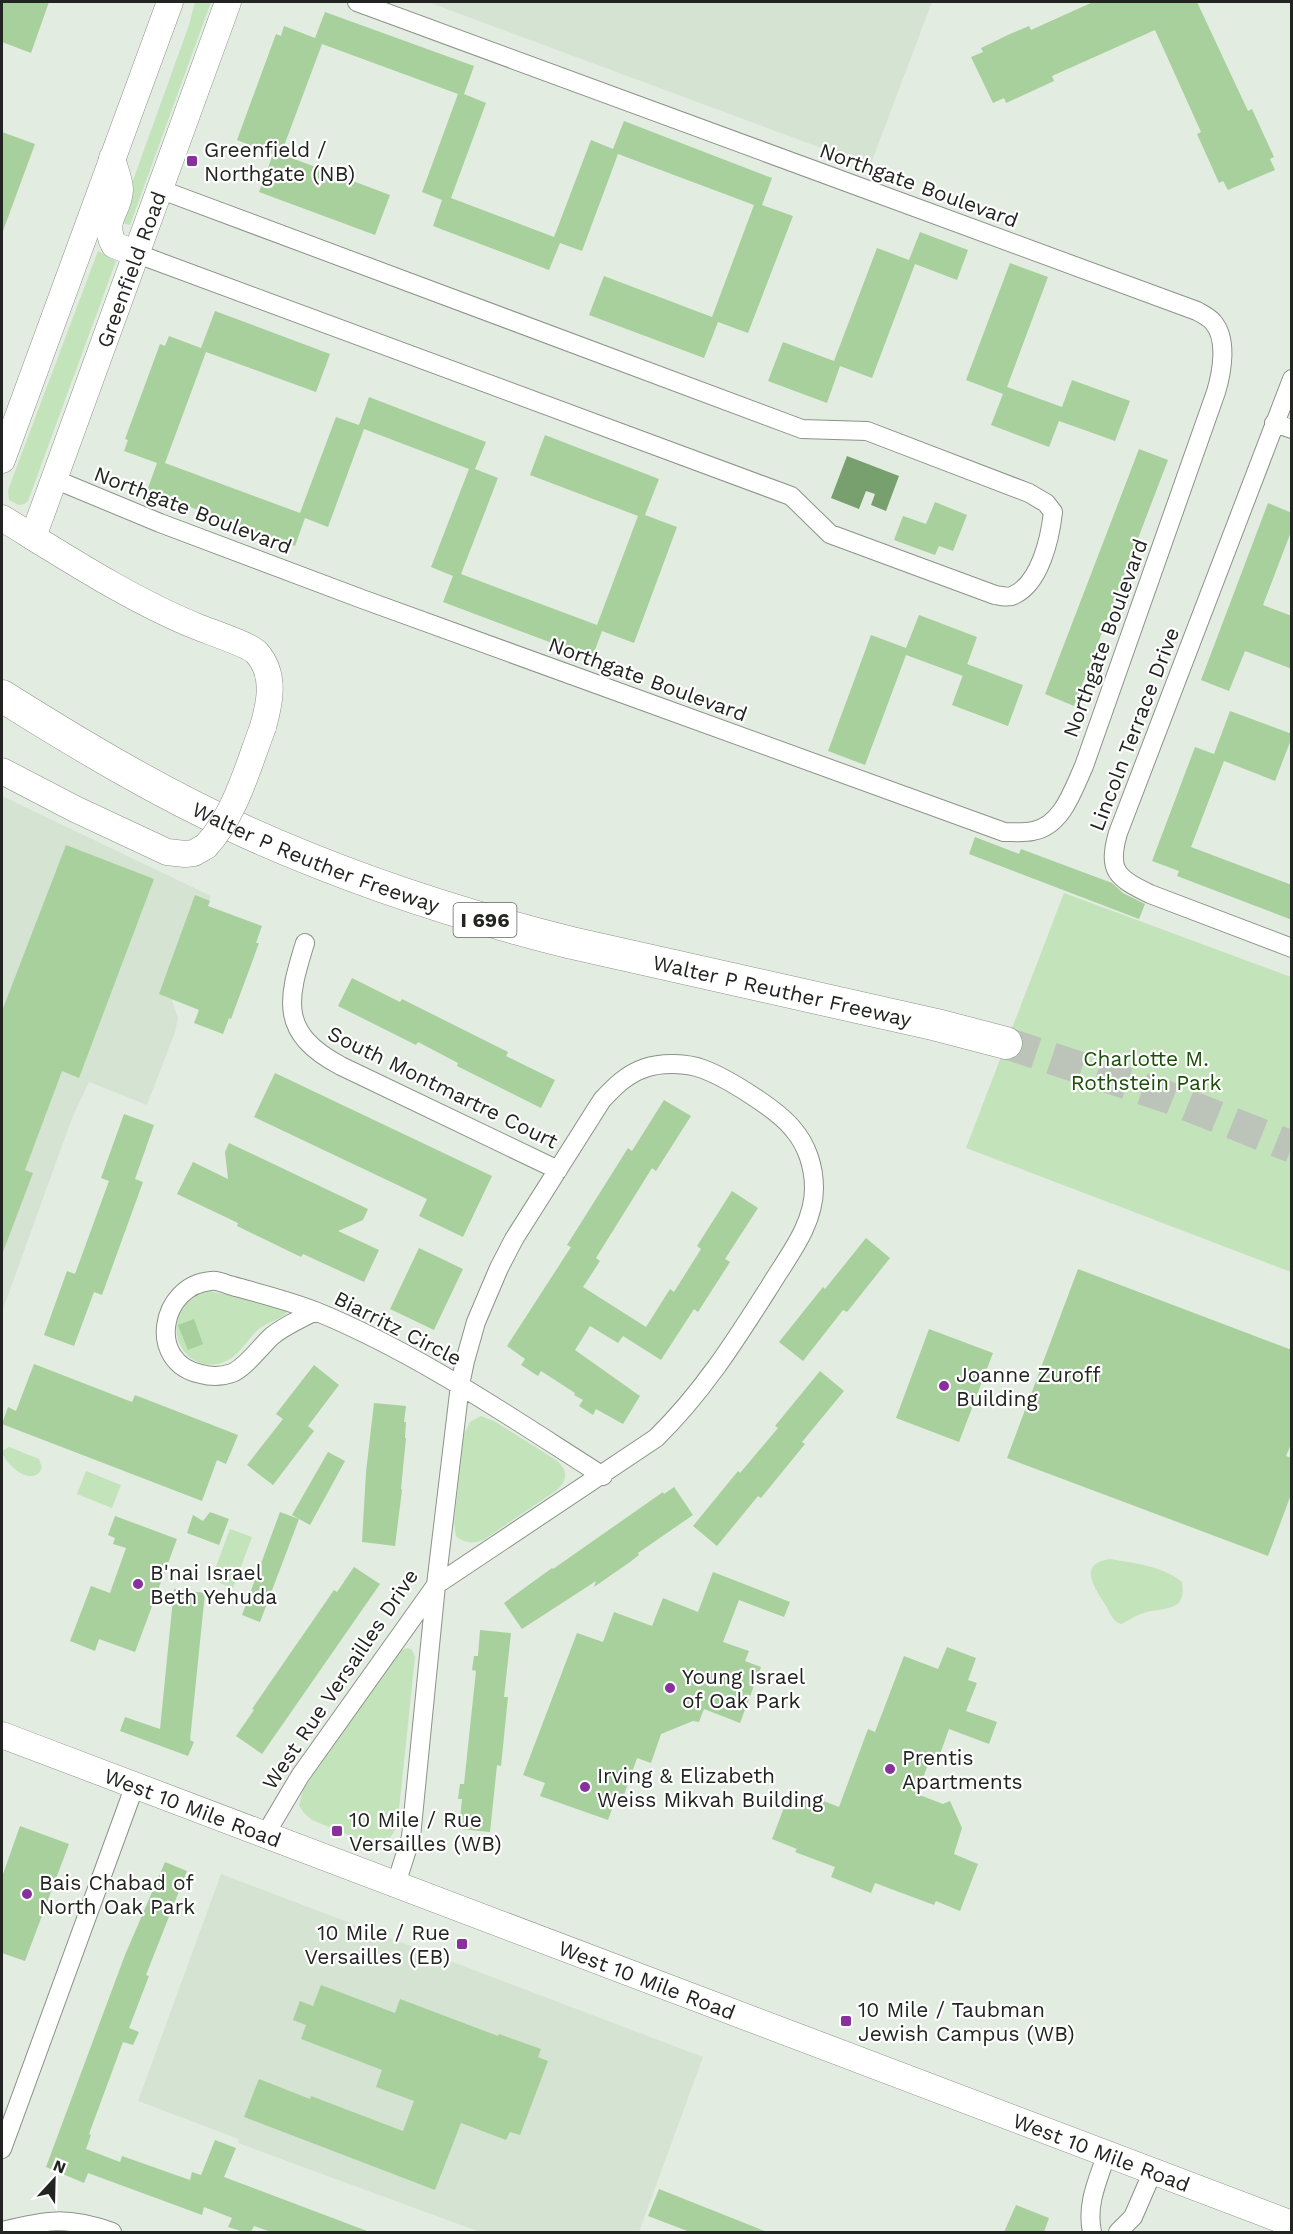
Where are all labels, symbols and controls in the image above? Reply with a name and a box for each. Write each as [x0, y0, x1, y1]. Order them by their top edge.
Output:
place label: Greenfield / Northgate (NB) [204, 137, 355, 186]
street label: Northgate Boulevard [816, 137, 1022, 233]
marker: Greenfield / Northgate (NB) [185, 154, 199, 168]
street label: Greenfield Road [91, 188, 171, 351]
street label: Northgate Boulevard [91, 461, 295, 559]
street label: Northgate Boulevard [1057, 535, 1153, 741]
street label: Lincoln Terrace Drive [1084, 624, 1184, 834]
street label: Northgate Boulevard [545, 631, 751, 727]
street label: Walter P Reuther Freeway [188, 796, 443, 917]
road number: I 696 [454, 903, 516, 937]
street label: Walter P Reuther Freeway [651, 949, 914, 1031]
street label: South Montmartre Court [324, 1020, 562, 1154]
park label: Charlotte M. Rothstein Park [1071, 1046, 1221, 1095]
street label: Biarritz Circle [330, 1285, 466, 1371]
place label: Joanne Zuroff Building [956, 1362, 1101, 1411]
marker: Joanne Zuroff Building [937, 1379, 951, 1393]
place label: B'nai Israel Beth Yehuda [150, 1560, 277, 1609]
street label: West Rue Versailles Drive [257, 1564, 423, 1794]
marker: B'nai Israel Beth Yehuda [131, 1577, 145, 1591]
place label: Young Israel of Oak Park [682, 1664, 806, 1713]
marker: Young Israel of Oak Park [663, 1681, 677, 1695]
place label: Prentis Apartments [902, 1745, 1023, 1794]
street label: West 10 Mile Road [101, 1762, 285, 1852]
marker: Prentis Apartments [883, 1762, 897, 1776]
place label: Irving & Elizabeth Weiss Mikvah Building [597, 1763, 824, 1812]
marker: Irving & Elizabeth Weiss Mikvah Building [578, 1780, 592, 1794]
place label: 10 Mile / Rue Versailles (WB) [349, 1807, 502, 1856]
marker: 10 Mile / Rue Versailles (WB) [330, 1824, 344, 1838]
place label: Bais Chabad of North Oak Park [39, 1870, 195, 1919]
marker: Bais Chabad of North Oak Park [20, 1887, 34, 1901]
place label: 10 Mile / Rue Versailles (EB) [304, 1920, 450, 1969]
street label: West 10 Mile Road [555, 1935, 739, 2024]
marker: 10 Mile / Rue Versailles (EB) [455, 1937, 469, 1951]
place label: 10 Mile / Taubman Jewish Campus (WB) [858, 1997, 1075, 2046]
marker: 10 Mile / Taubman Jewish Campus (WB) [839, 2014, 853, 2028]
street label: West 10 Mile Road [1010, 2107, 1194, 2197]
north arrow [24, 2150, 84, 2210]
text: N [50, 2156, 68, 2178]

